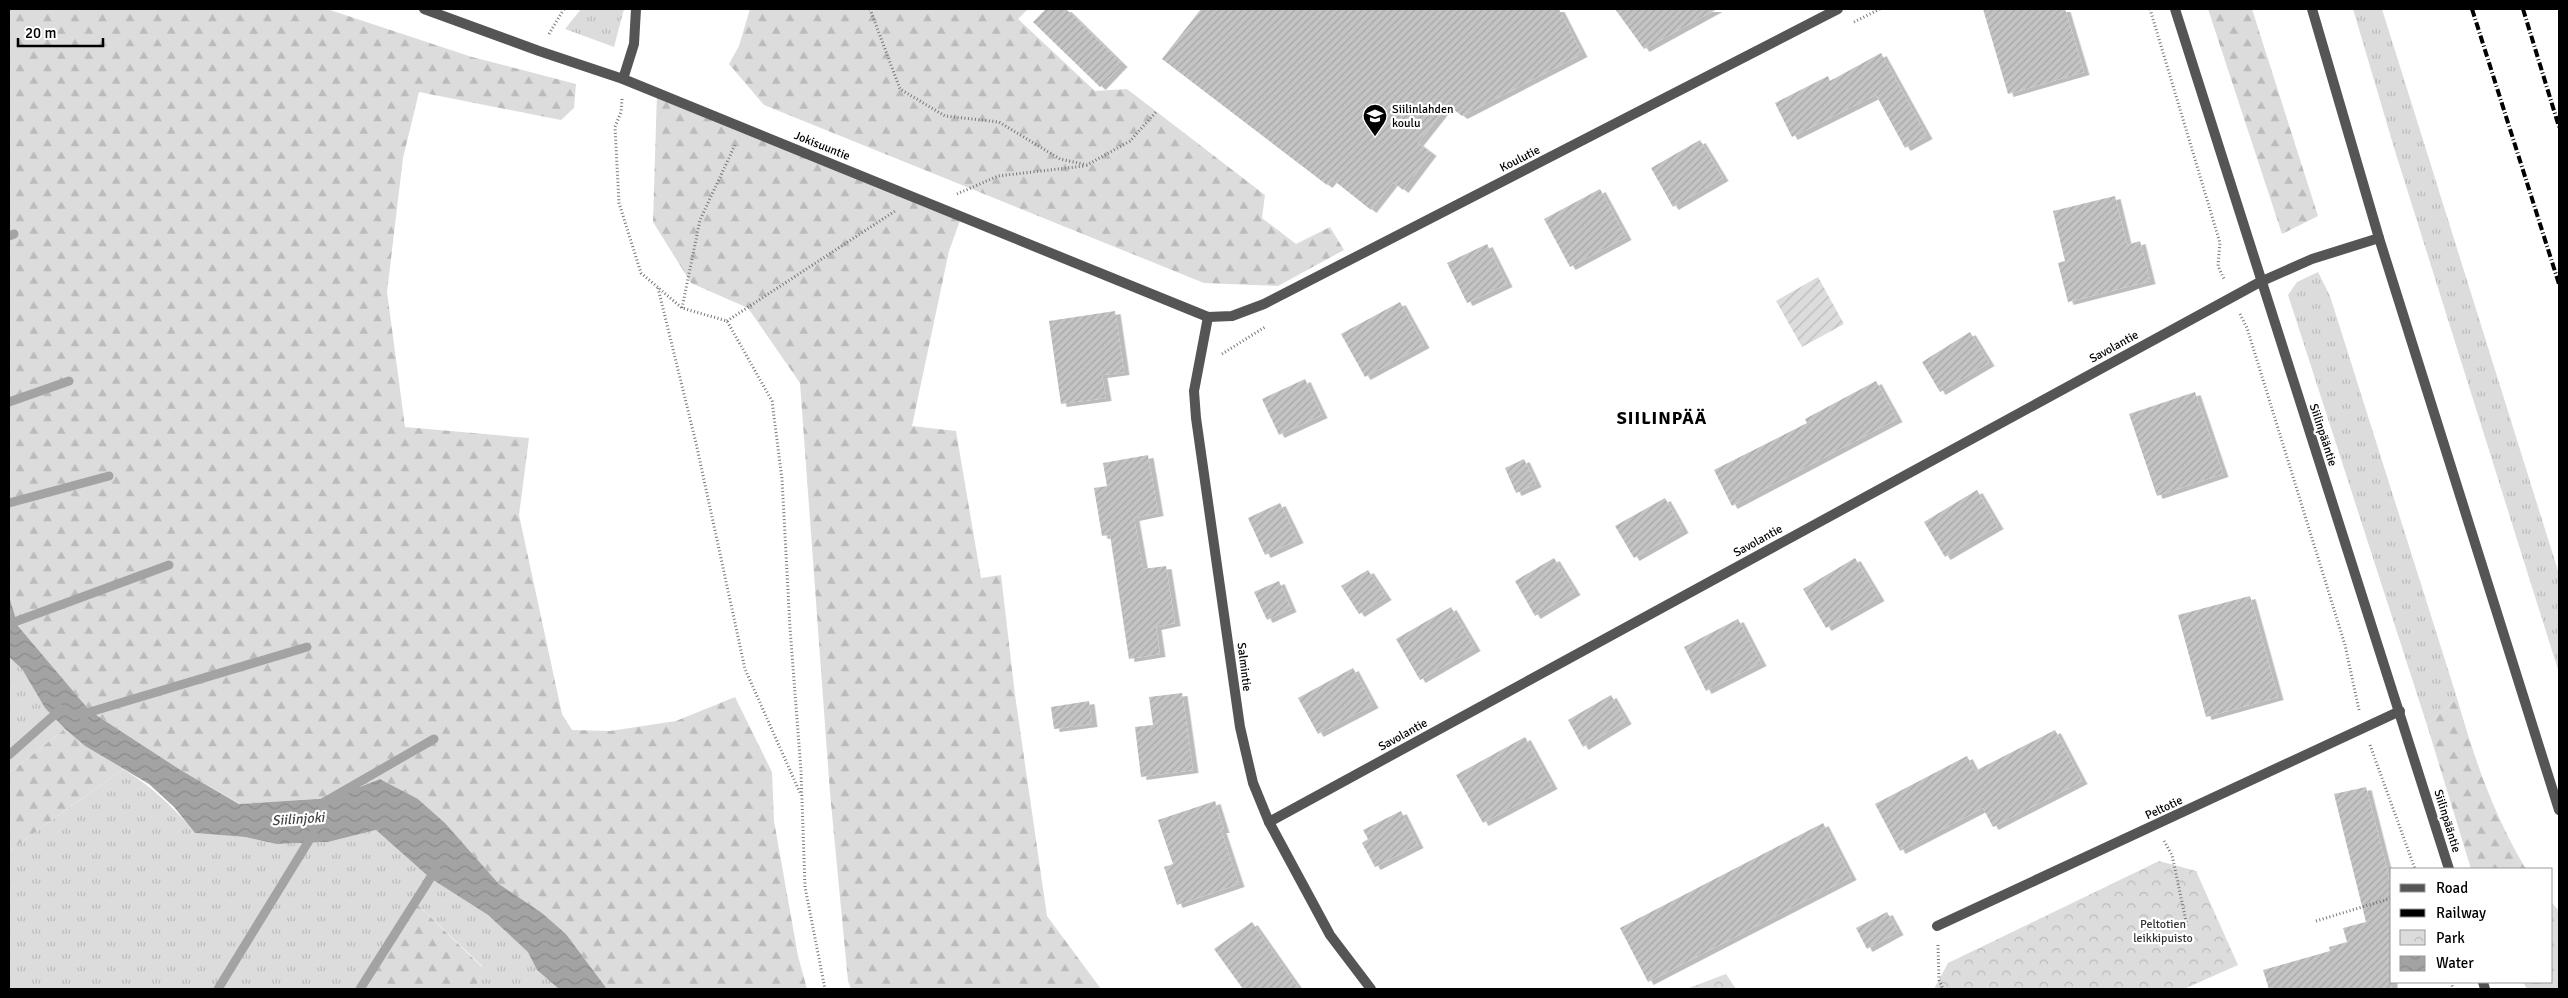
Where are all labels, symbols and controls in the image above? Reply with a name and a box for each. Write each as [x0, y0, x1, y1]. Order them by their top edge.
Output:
scale bar [18, 15, 102, 47]
text: 20 m [25, 24, 56, 42]
place label: Siilinlahden koulu [1392, 102, 1454, 131]
school or university icon: Siilinlahden koulu [1362, 103, 1388, 137]
street label: Jokisuuntie [792, 128, 852, 164]
street label: Koulutie [1497, 142, 1543, 176]
street label: Savolantie [2087, 327, 2141, 367]
street label: Siilinpääntie [2306, 402, 2340, 468]
district label: SIILINPÄÄ [1617, 407, 1707, 429]
street label: Savolantie [1731, 521, 1785, 561]
street label: Salmintie [1234, 642, 1254, 692]
street label: Savolantie [1376, 715, 1430, 755]
street label: Siilinpääntie [2430, 788, 2464, 854]
street label: Peltotie [2143, 793, 2185, 823]
water label: Siilinjoki [271, 809, 326, 829]
legend [2390, 868, 2553, 983]
text: Road [2436, 879, 2468, 897]
text: Railway [2436, 904, 2486, 922]
park label: Peltotien leikkipuisto [2133, 917, 2193, 946]
text: Park [2436, 929, 2465, 947]
text: Water [2436, 954, 2474, 972]

